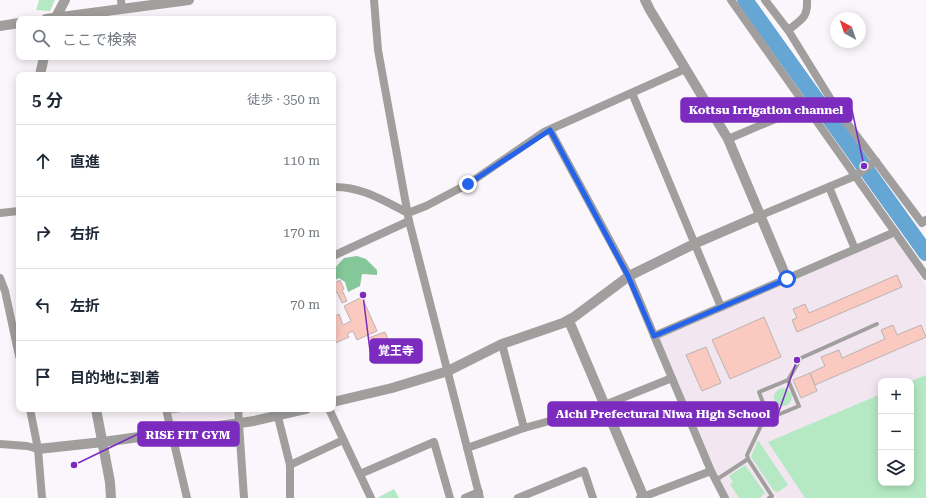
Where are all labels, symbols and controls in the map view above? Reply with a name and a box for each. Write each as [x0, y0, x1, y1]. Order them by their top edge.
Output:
north arrow [830, 12, 866, 48]
search box [16, 16, 336, 60]
icon: search [30, 27, 52, 49]
text: ここで検索 [62, 31, 137, 49]
text: 5 分 [32, 90, 63, 110]
text: 徒歩 · 350 m [247, 92, 320, 107]
callout: Kottsu Irrigation channel [681, 98, 852, 122]
text: Kottsu Irrigation channel [689, 103, 843, 117]
icon: ahead [32, 150, 54, 172]
text: 直進 [70, 153, 100, 171]
text: 110 m [283, 153, 320, 168]
route end [459, 175, 477, 193]
icon: right [32, 222, 54, 244]
text: 右折 [70, 225, 100, 243]
text: 170 m [283, 225, 320, 240]
route start [778, 270, 796, 288]
icon: left [32, 294, 54, 316]
text: 左折 [70, 297, 100, 315]
text: 70 m [290, 297, 320, 312]
callout: 覚王寺 [370, 339, 422, 363]
text: 覚王寺 [378, 344, 414, 358]
icon: arrive [32, 366, 54, 388]
text: 目的地に到着 [70, 369, 160, 387]
map controls [878, 378, 914, 486]
button: + [878, 378, 914, 414]
callout: Aichi Prefectural Niwa High School [548, 402, 778, 426]
text: Aichi Prefectural Niwa High School [556, 407, 770, 421]
button: − [878, 414, 914, 450]
callout: RISE FIT GYM [138, 422, 239, 446]
text: RISE FIT GYM [146, 428, 231, 442]
button: layers [878, 450, 914, 486]

